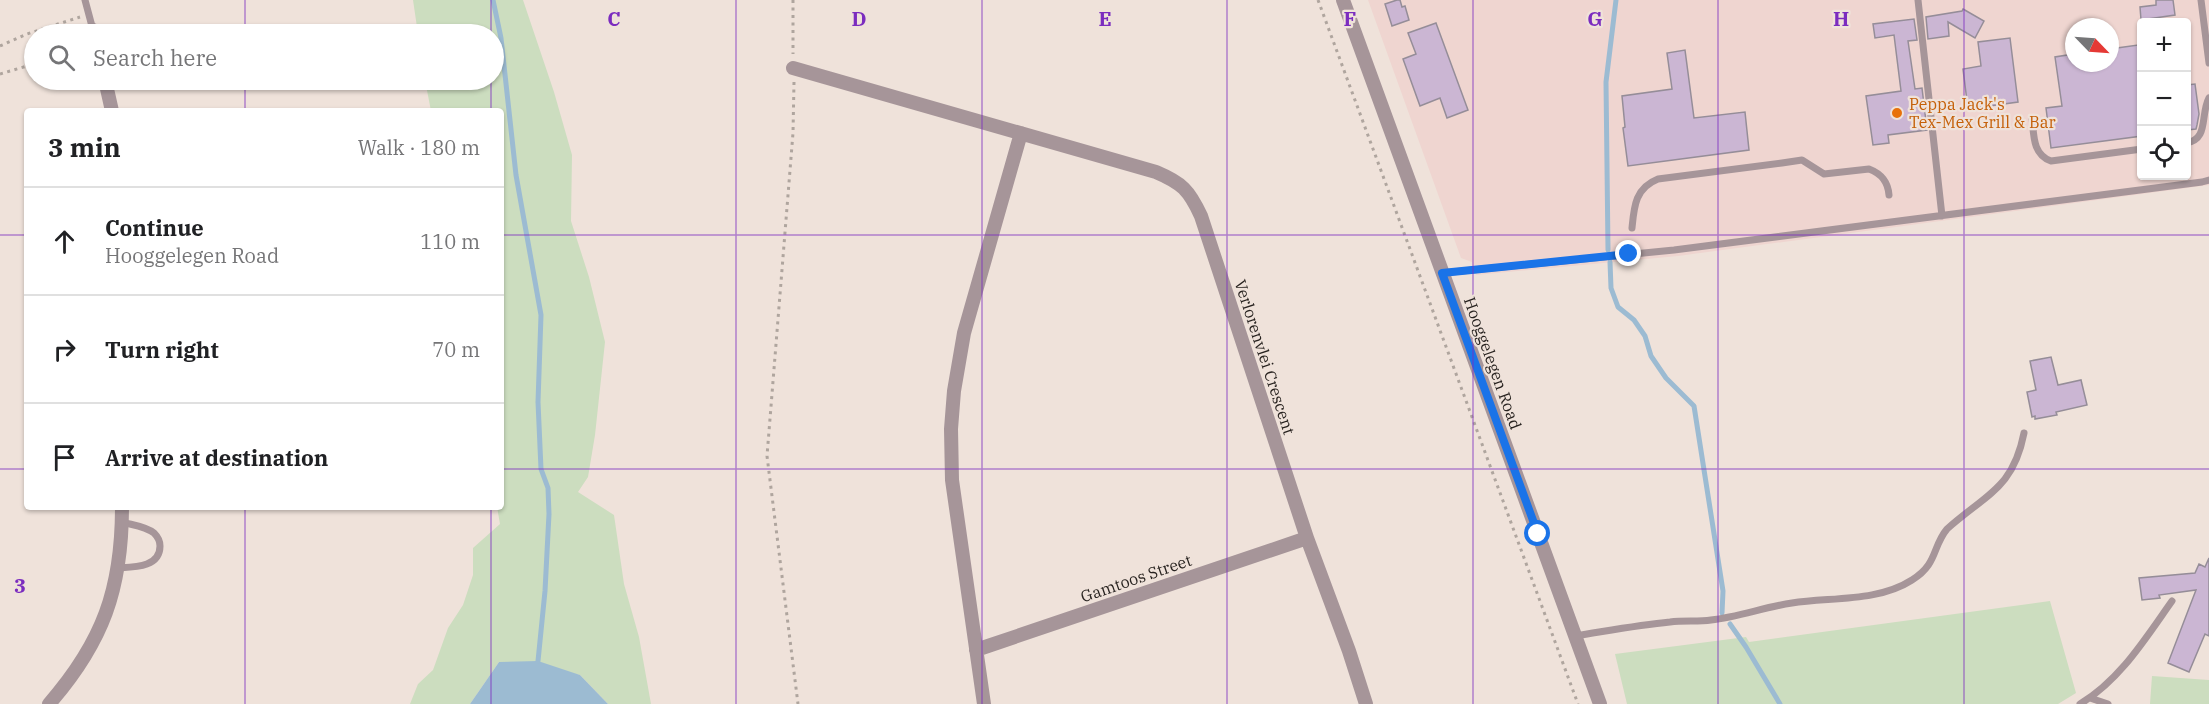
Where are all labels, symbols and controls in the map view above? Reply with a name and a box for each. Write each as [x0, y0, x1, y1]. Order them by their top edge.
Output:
text: C [607, 5, 621, 32]
text: D [851, 5, 867, 32]
text: E [1098, 5, 1112, 32]
text: F [1344, 5, 1356, 32]
text: G [1587, 5, 1603, 32]
text: H [1833, 5, 1849, 32]
north arrow [2065, 18, 2119, 72]
map controls [2137, 18, 2191, 180]
button: + [2137, 18, 2191, 72]
search box [24, 24, 504, 90]
icon: search [45, 41, 78, 74]
text: Search here [93, 43, 217, 72]
button: − [2137, 72, 2191, 126]
place label: Peppa Jack's Tex-Mex Grill & Bar [1909, 94, 2055, 132]
marker: Peppa Jack's Tex-Mex Grill & Bar [1890, 106, 1904, 120]
button: locate [2137, 126, 2191, 180]
text: 3 min [48, 130, 121, 164]
text: Walk · 180 m [358, 134, 480, 161]
text: Continue [105, 213, 204, 242]
icon: ahead [48, 225, 81, 258]
text: 110 m [420, 228, 480, 255]
route end [1615, 240, 1641, 266]
text: Hooggelegen Road [105, 242, 279, 269]
street label: Verlorenvlei Crescent [1230, 277, 1300, 437]
street label: Hooggelegen Road [1460, 294, 1526, 432]
icon: right [48, 333, 81, 366]
text: Turn right [105, 335, 219, 364]
text: 70 m [432, 336, 480, 363]
icon: arrive [48, 441, 81, 474]
text: Arrive at destination [105, 443, 328, 472]
route start [1524, 520, 1550, 546]
street label: Gamtoos Street [1078, 550, 1194, 606]
text: 3 [14, 572, 26, 599]

